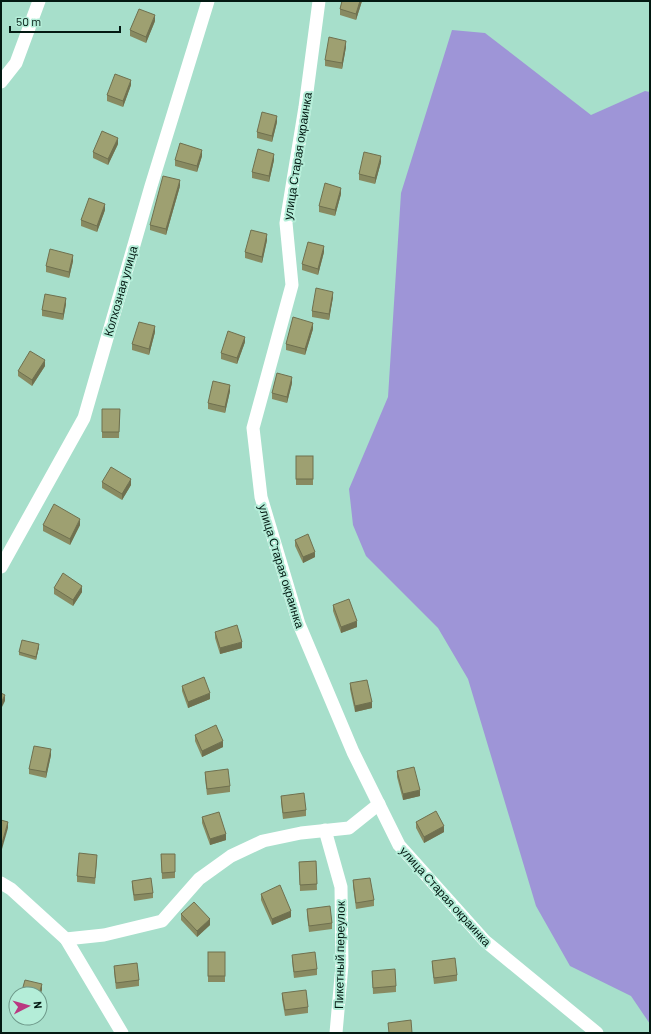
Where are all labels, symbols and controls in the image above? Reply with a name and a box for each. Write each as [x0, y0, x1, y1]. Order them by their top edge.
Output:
scale bar [10, 8, 120, 34]
text: 50 m [16, 14, 41, 28]
street label: улица Старая окраинка [280, 91, 315, 221]
street label: Колхозная улица [100, 244, 141, 338]
street label: улица Старая окраинка [255, 502, 308, 630]
street label: улица Старая окраинка [397, 843, 495, 950]
street label: Пикетный переулок [331, 900, 348, 1009]
north arrow [8, 986, 48, 1026]
text: N [32, 1001, 45, 1009]

